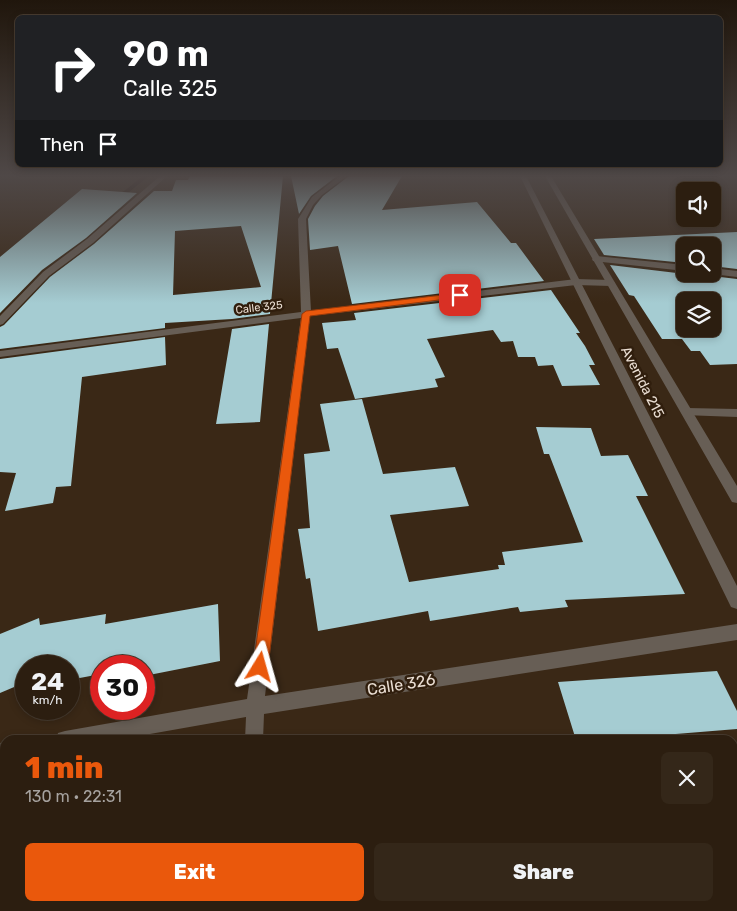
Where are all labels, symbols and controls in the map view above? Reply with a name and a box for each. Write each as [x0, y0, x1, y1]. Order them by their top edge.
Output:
text: 90 m [123, 33, 209, 75]
icon: right [40, 35, 105, 100]
text: Calle 325 [123, 75, 217, 102]
icon: arrive [94, 130, 122, 158]
text: Then [40, 133, 84, 156]
map controls [676, 182, 721, 337]
button: sound [676, 182, 721, 227]
button: search [676, 237, 721, 282]
pin [439, 274, 481, 316]
icon: arrive [446, 281, 474, 309]
button: layers [676, 292, 721, 337]
street label: Calle 325 [235, 298, 284, 317]
street label: Avenida 215 [617, 344, 668, 421]
position arrow [233, 640, 285, 692]
speed limit sign: 30 [90, 655, 155, 720]
text: 24 [31, 667, 64, 696]
street label: Calle 326 [366, 670, 437, 699]
text: km/h [33, 693, 62, 707]
text: 1 min [25, 750, 103, 786]
button: close [661, 752, 713, 804]
text: 130 m · 22:31 [25, 787, 122, 806]
button: Exit [25, 843, 364, 901]
button: Share [374, 843, 713, 901]

